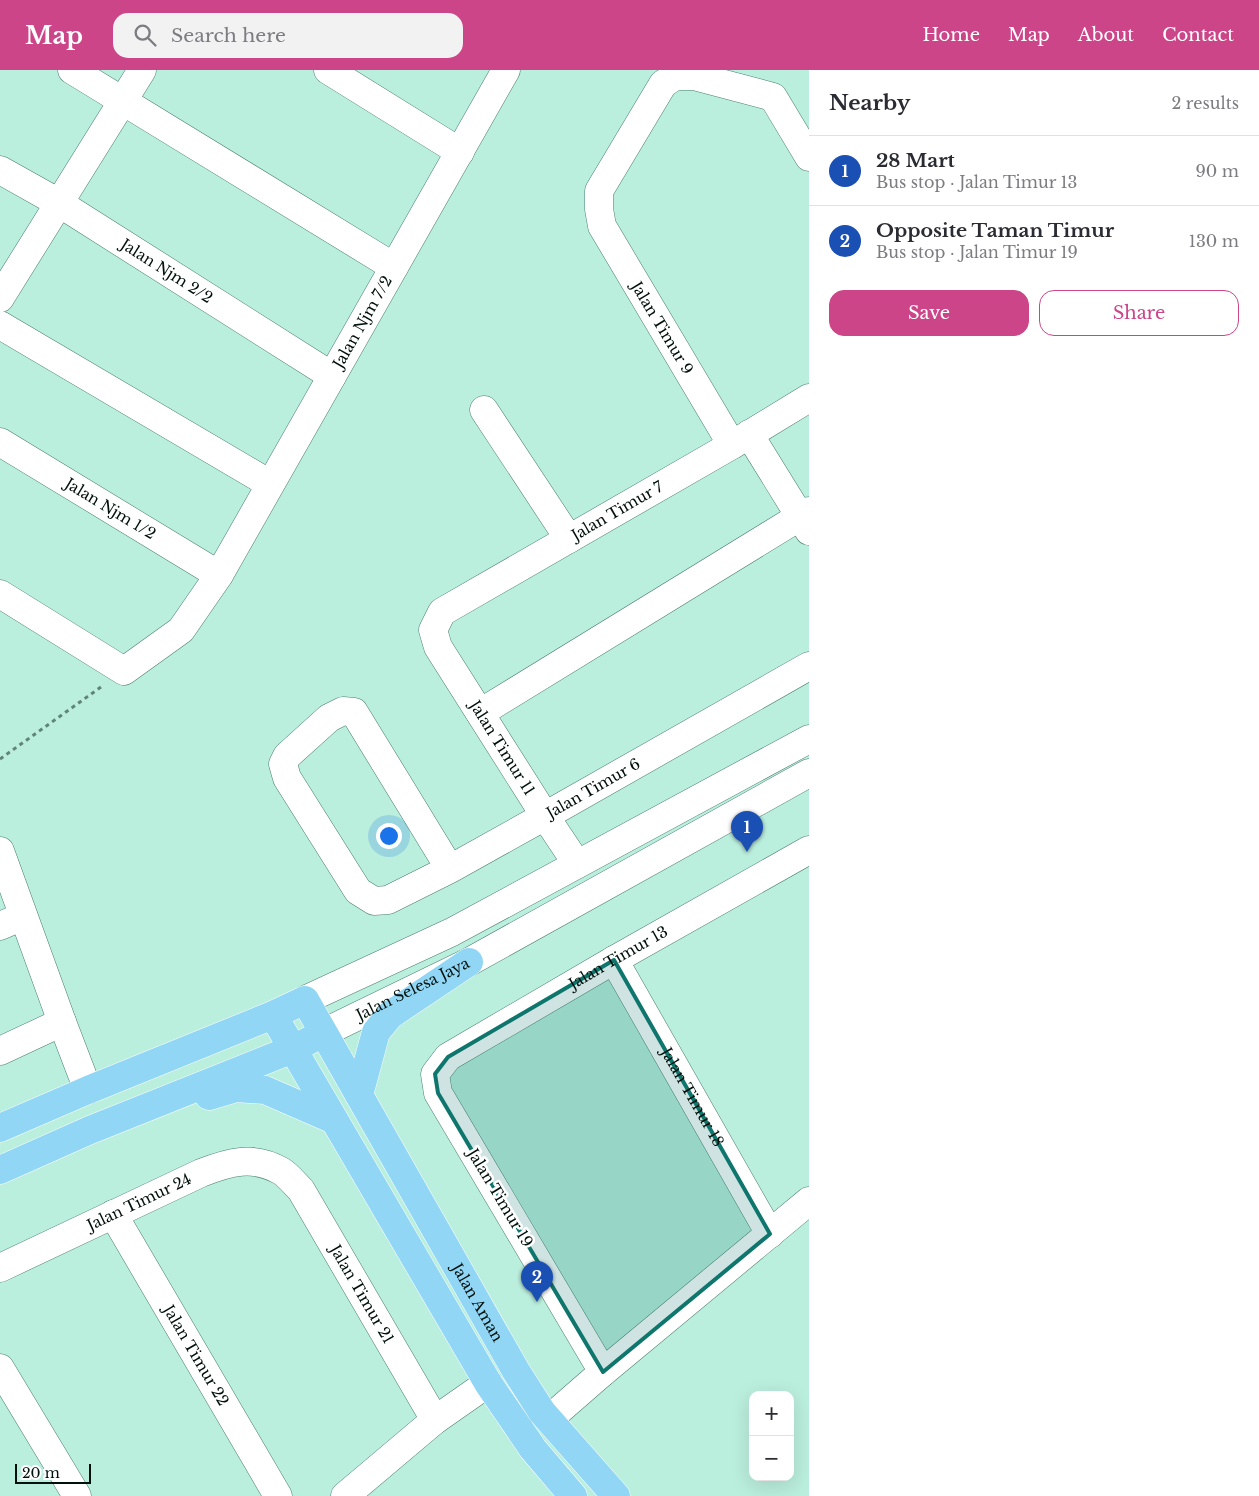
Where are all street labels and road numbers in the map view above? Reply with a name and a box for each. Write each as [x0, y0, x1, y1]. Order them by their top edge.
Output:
street label: Jalan Njm 2/2 [116, 233, 216, 307]
street label: Jalan Njm 7/2 [328, 272, 396, 373]
street label: Jalan Timur 9 [626, 276, 698, 377]
street label: Jalan Njm 1/2 [60, 473, 159, 543]
street label: Jalan Timur 7 [566, 476, 667, 545]
street label: Jalan Timur 11 [465, 695, 539, 799]
street label: Jalan Timur 6 [541, 754, 643, 823]
street label: Jalan Timur 13 [564, 922, 671, 994]
street label: Jalan Selesa Jaya [351, 953, 473, 1025]
street label: Jalan Timur 18 [656, 1042, 728, 1150]
street label: Jalan Timur 19 [463, 1143, 537, 1250]
street label: Jalan Timur 24 [82, 1169, 194, 1235]
street label: Jalan Timur 21 [325, 1240, 398, 1347]
street label: Jalan Aman [447, 1258, 507, 1345]
street label: Jalan Timur 22 [158, 1300, 233, 1409]

